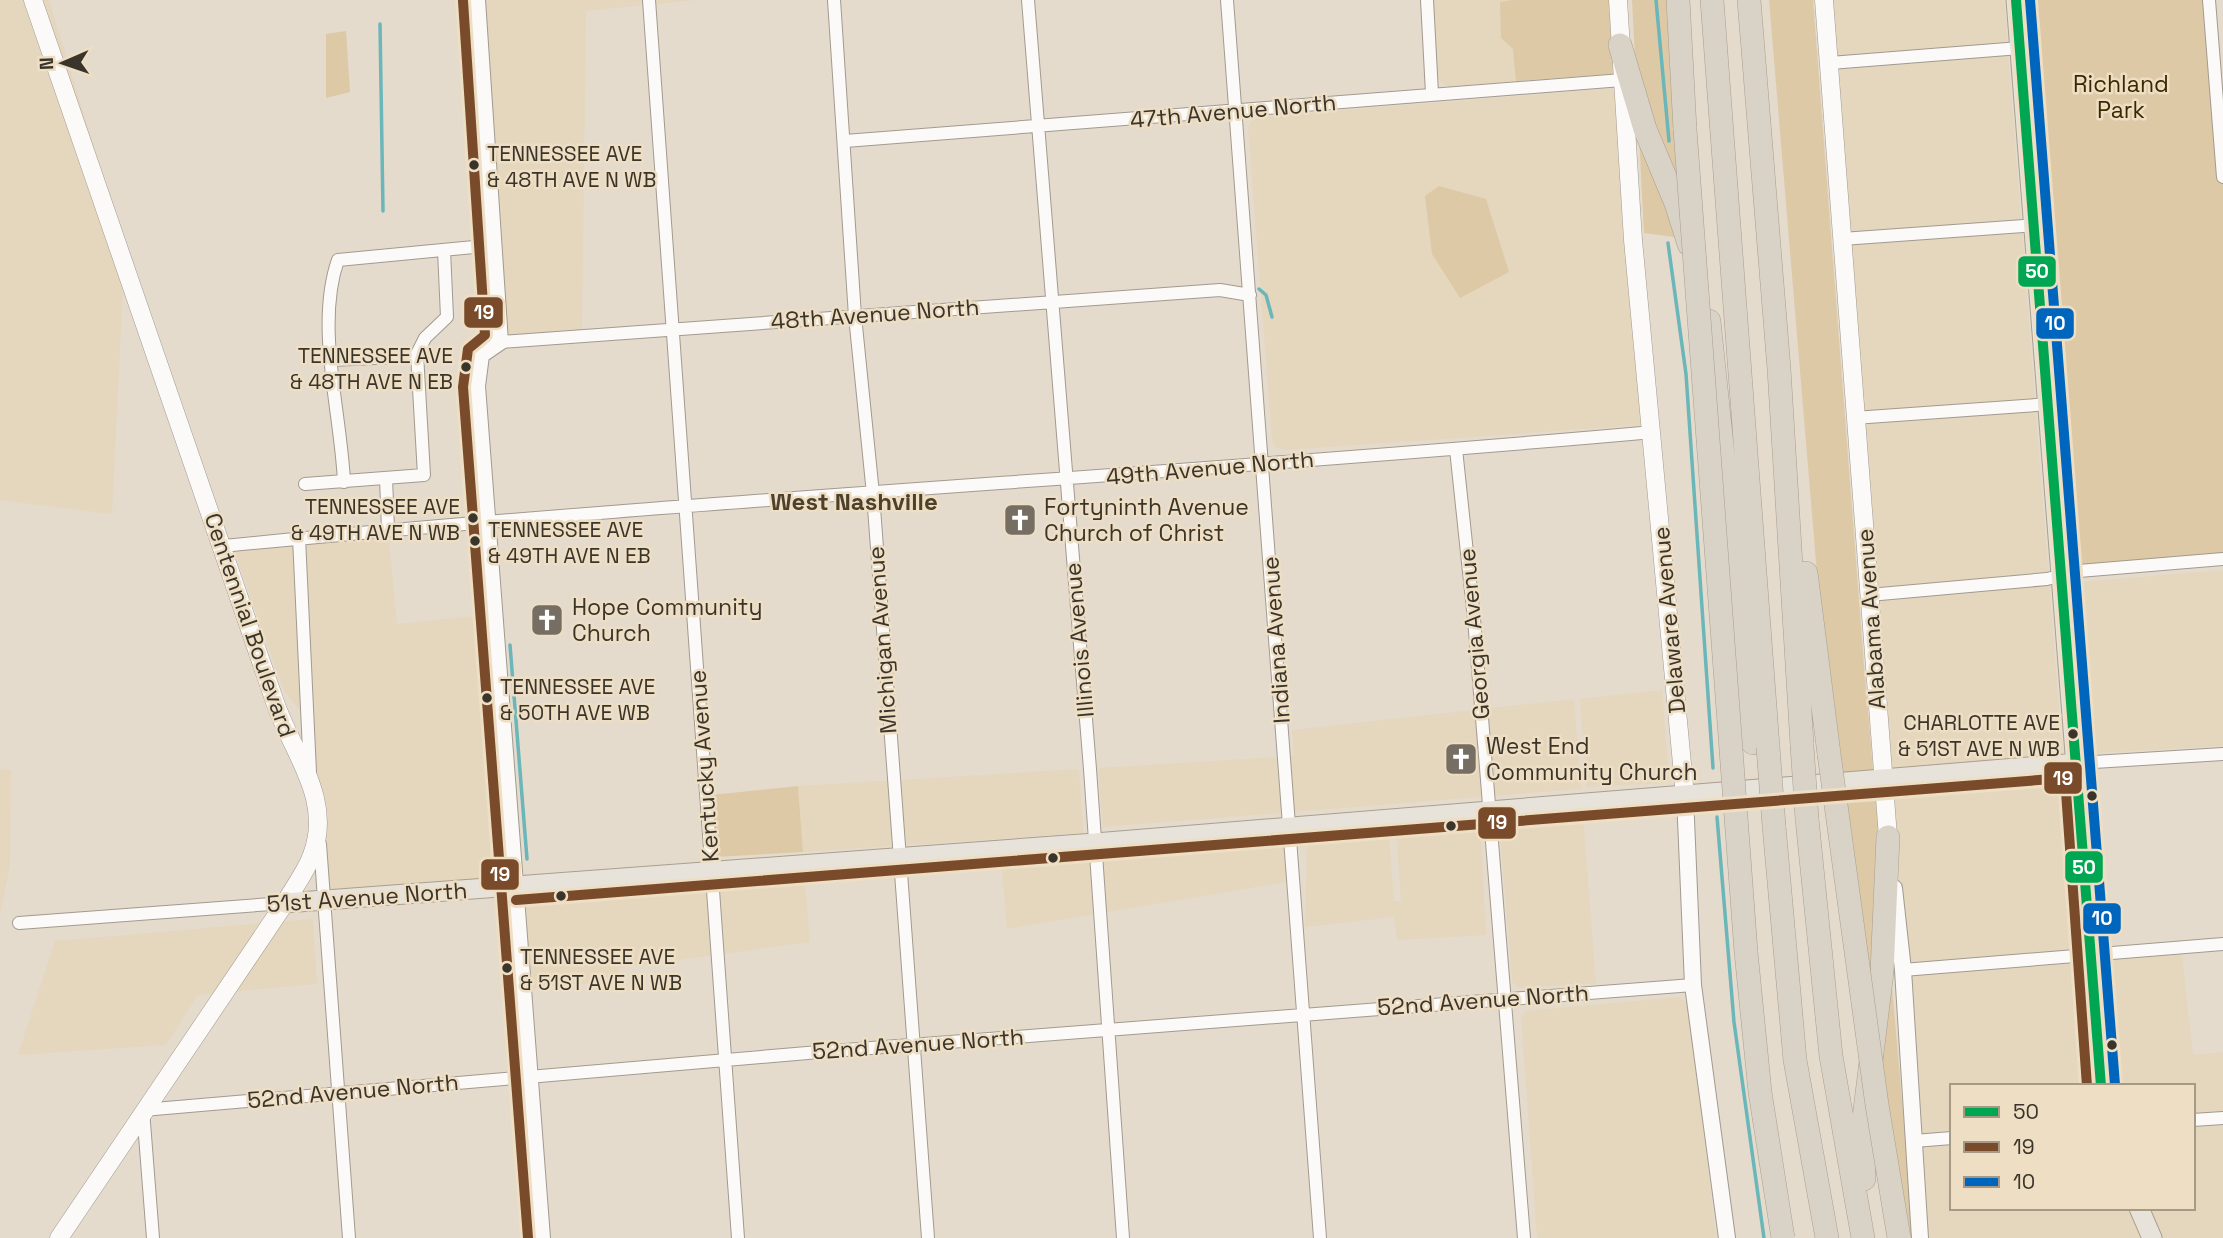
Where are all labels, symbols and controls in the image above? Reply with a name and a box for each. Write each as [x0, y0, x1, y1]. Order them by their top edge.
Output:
north arrow [28, 28, 98, 98]
text: N [34, 57, 59, 70]
park label: Richland Park [2073, 69, 2169, 125]
street label: 47th Avenue North [1129, 87, 1337, 135]
place label: TENNESSEE AVE & 48TH AVE N WB [487, 140, 656, 193]
marker: TENNESSEE AVE & 48TH AVE N WB [467, 158, 481, 172]
line badge: 50 [2017, 255, 2057, 288]
text: 50 [2025, 259, 2049, 284]
street label: 48th Avenue North [770, 292, 980, 336]
line badge: 19 [463, 296, 504, 329]
text: 19 [474, 300, 494, 325]
line badge: 10 [2035, 307, 2075, 340]
text: 10 [2045, 311, 2065, 336]
place label: TENNESSEE AVE & 48TH AVE N EB [290, 342, 453, 395]
marker: TENNESSEE AVE & 48TH AVE N EB [459, 360, 473, 374]
street label: 49th Avenue North [1105, 444, 1315, 492]
district label: West Nashville [770, 486, 938, 517]
place label: Fortyninth Avenue Church of Christ [1044, 492, 1249, 548]
place label: TENNESSEE AVE & 49TH AVE N WB [291, 493, 460, 546]
church icon: Fortyninth Avenue Church of Christ [1001, 501, 1039, 539]
street label: Centennial Boulevard [198, 509, 302, 741]
marker: TENNESSEE AVE & 49TH AVE N WB [466, 511, 480, 525]
place label: TENNESSEE AVE & 49TH AVE N EB [488, 516, 651, 569]
street label: Delaware Avenue [1646, 525, 1692, 715]
street label: Alabama Avenue [1850, 528, 1892, 710]
marker: TENNESSEE AVE & 49TH AVE N EB [468, 534, 482, 548]
street label: Michigan Avenue [860, 545, 904, 735]
street label: Georgia Avenue [1452, 547, 1496, 721]
street label: Indiana Avenue [1255, 555, 1297, 725]
street label: Illinois Avenue [1057, 561, 1101, 719]
place label: Hope Community Church [572, 592, 762, 648]
church icon: Hope Community Church [528, 601, 566, 639]
street label: Kentucky Avenue [682, 669, 726, 863]
place label: TENNESSEE AVE & 50TH AVE WB [500, 673, 655, 726]
marker: TENNESSEE AVE & 50TH AVE WB [480, 691, 494, 705]
place label: CHARLOTTE AVE & 51ST AVE N WB [1898, 709, 2060, 762]
marker: CHARLOTTE AVE & 51ST AVE N WB [2066, 727, 2080, 741]
place label: West End Community Church [1486, 731, 1698, 787]
church icon: West End Community Church [1442, 740, 1480, 778]
line badge: 19 [2043, 761, 2083, 795]
text: 19 [2053, 766, 2073, 791]
unlabelled marker [2085, 789, 2099, 803]
line badge: 19 [1477, 806, 1517, 840]
text: 19 [1487, 810, 1507, 835]
unlabelled marker [1444, 819, 1458, 833]
line badge: 50 [2064, 850, 2104, 884]
unlabelled marker [1046, 851, 1060, 865]
text: 50 [2072, 855, 2096, 880]
line badge: 19 [480, 858, 520, 891]
text: 19 [490, 862, 510, 887]
street label: 51st Avenue North [266, 875, 468, 919]
unlabelled marker [554, 889, 568, 903]
line badge: 10 [2082, 902, 2122, 935]
text: 10 [2092, 906, 2112, 931]
place label: TENNESSEE AVE & 51ST AVE N WB [520, 943, 682, 996]
marker: TENNESSEE AVE & 51ST AVE N WB [500, 961, 514, 975]
street label: 52nd Avenue North [1376, 978, 1590, 1022]
street label: 52nd Avenue North [811, 1022, 1025, 1066]
unlabelled marker [2105, 1038, 2119, 1052]
street label: 52nd Avenue North [246, 1067, 460, 1115]
legend [1950, 1084, 2195, 1210]
text: 50 [2013, 1098, 2039, 1125]
text: 19 [2013, 1133, 2035, 1160]
text: 10 [2013, 1168, 2035, 1195]

